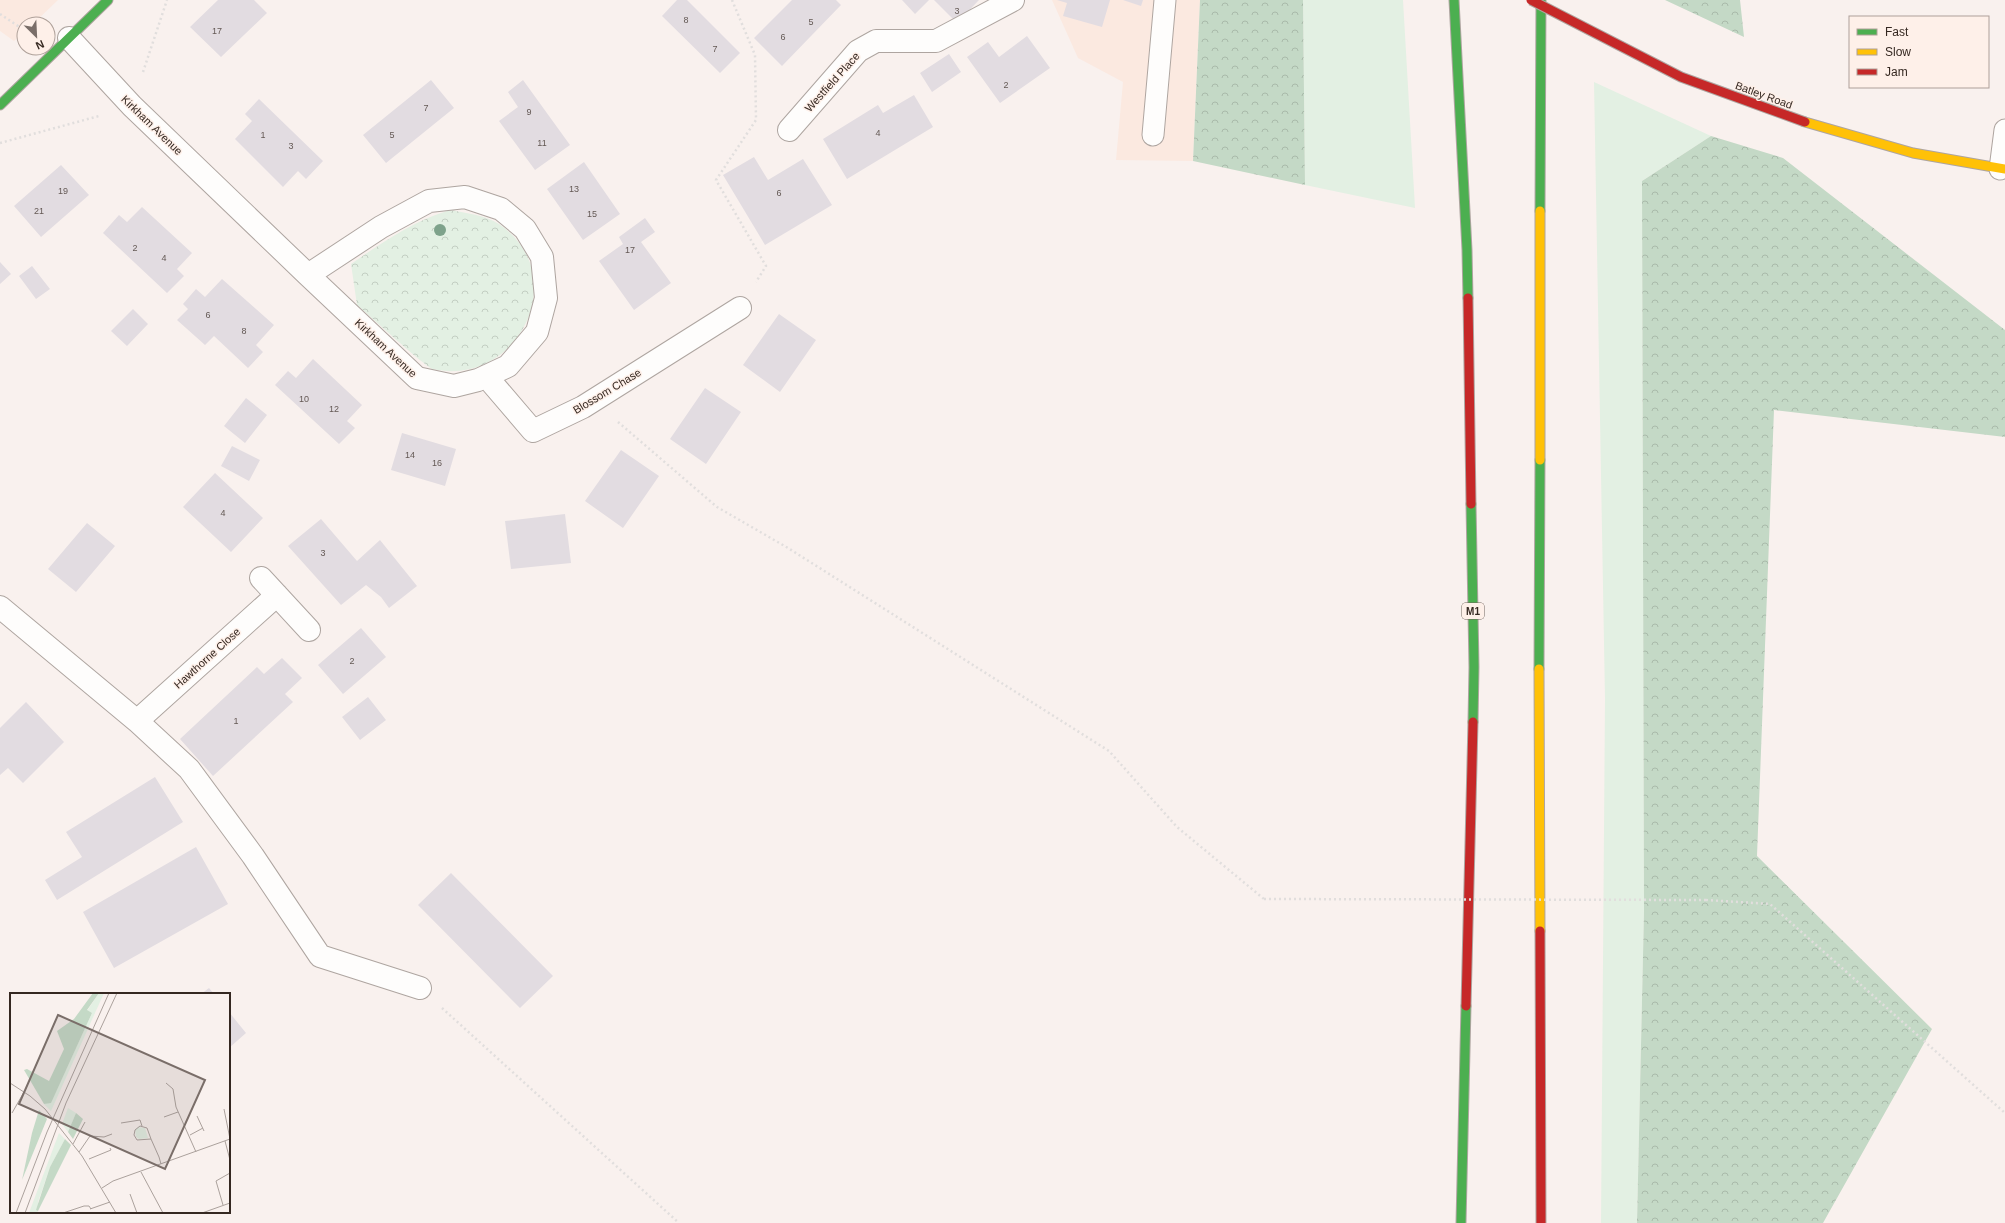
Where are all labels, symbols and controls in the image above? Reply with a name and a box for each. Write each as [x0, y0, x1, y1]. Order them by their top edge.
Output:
house number: 3 [954, 6, 960, 16]
house number: 8 [683, 15, 689, 25]
north arrow [16, 16, 56, 56]
legend [1849, 16, 1989, 88]
house number: 5 [808, 17, 814, 27]
text: Fast [1885, 25, 1909, 39]
house number: 17 [212, 26, 222, 36]
house number: 6 [780, 32, 786, 42]
text: N [34, 38, 46, 52]
house number: 7 [712, 44, 718, 54]
text: Slow [1885, 45, 1911, 59]
street label: Westfield Place [802, 50, 862, 114]
text: Jam [1885, 65, 1908, 79]
street label: Batley Road [1734, 79, 1794, 111]
house number: 2 [1003, 80, 1009, 90]
street label: Kirkham Avenue [119, 93, 185, 157]
house number: 7 [423, 103, 429, 113]
house number: 9 [526, 107, 532, 117]
house number: 4 [875, 128, 881, 138]
house number: 1 [260, 130, 266, 140]
house number: 5 [389, 130, 395, 140]
house number: 11 [537, 138, 547, 148]
house number: 3 [288, 141, 294, 151]
house number: 13 [569, 184, 579, 194]
house number: 19 [58, 186, 68, 196]
house number: 6 [776, 188, 782, 198]
house number: 21 [34, 206, 44, 216]
house number: 15 [587, 209, 597, 219]
house number: 2 [132, 243, 138, 253]
house number: 17 [625, 245, 635, 255]
house number: 4 [161, 253, 167, 263]
house number: 6 [205, 310, 211, 320]
street label: Kirkham Avenue [353, 316, 419, 380]
house number: 8 [241, 326, 247, 336]
street label: Blossom Chase [571, 366, 643, 416]
house number: 10 [299, 394, 309, 404]
house number: 12 [329, 404, 339, 414]
house number: 14 [405, 450, 415, 460]
house number: 16 [432, 458, 442, 468]
house number: 4 [220, 508, 226, 518]
house number: 3 [320, 548, 326, 558]
road number: M1 [1462, 603, 1484, 619]
street label: Hawthorne Close [172, 625, 242, 691]
house number: 2 [349, 656, 355, 666]
house number: 1 [233, 716, 239, 726]
inset map [10, 993, 230, 1213]

